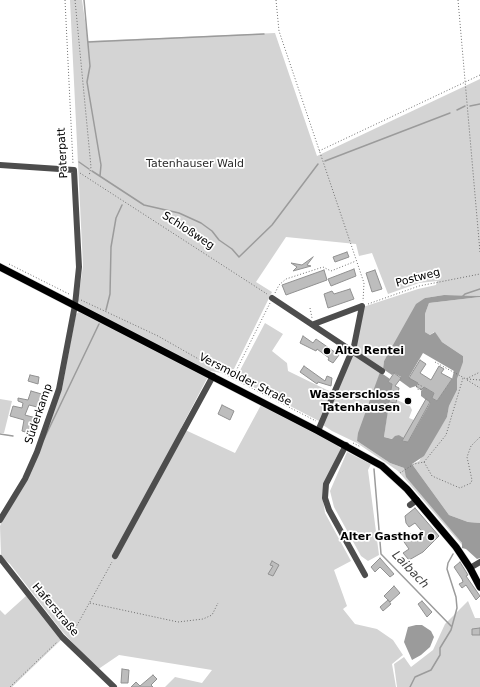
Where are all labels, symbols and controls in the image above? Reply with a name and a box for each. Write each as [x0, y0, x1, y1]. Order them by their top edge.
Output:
street label: Paterpatt [55, 127, 71, 179]
park label: Tatenhauser Wald [146, 157, 244, 171]
street label: Schloßweg [159, 209, 217, 253]
street label: Postweg [394, 266, 442, 290]
place label: Alte Rentei [335, 344, 404, 358]
marker: Alte Rentei [322, 346, 332, 356]
street label: Versmolder Straße [196, 351, 294, 409]
street label: Süderkamp [23, 382, 55, 446]
place label: Wasserschloss Tatenhausen [310, 388, 400, 414]
marker: Wasserschloss Tatenhausen [403, 396, 413, 406]
place label: Alter Gasthof [340, 530, 423, 544]
marker: Alter Gasthof [426, 532, 436, 542]
water label: Laibach [389, 548, 431, 592]
street label: Haferstraße [29, 581, 81, 639]

